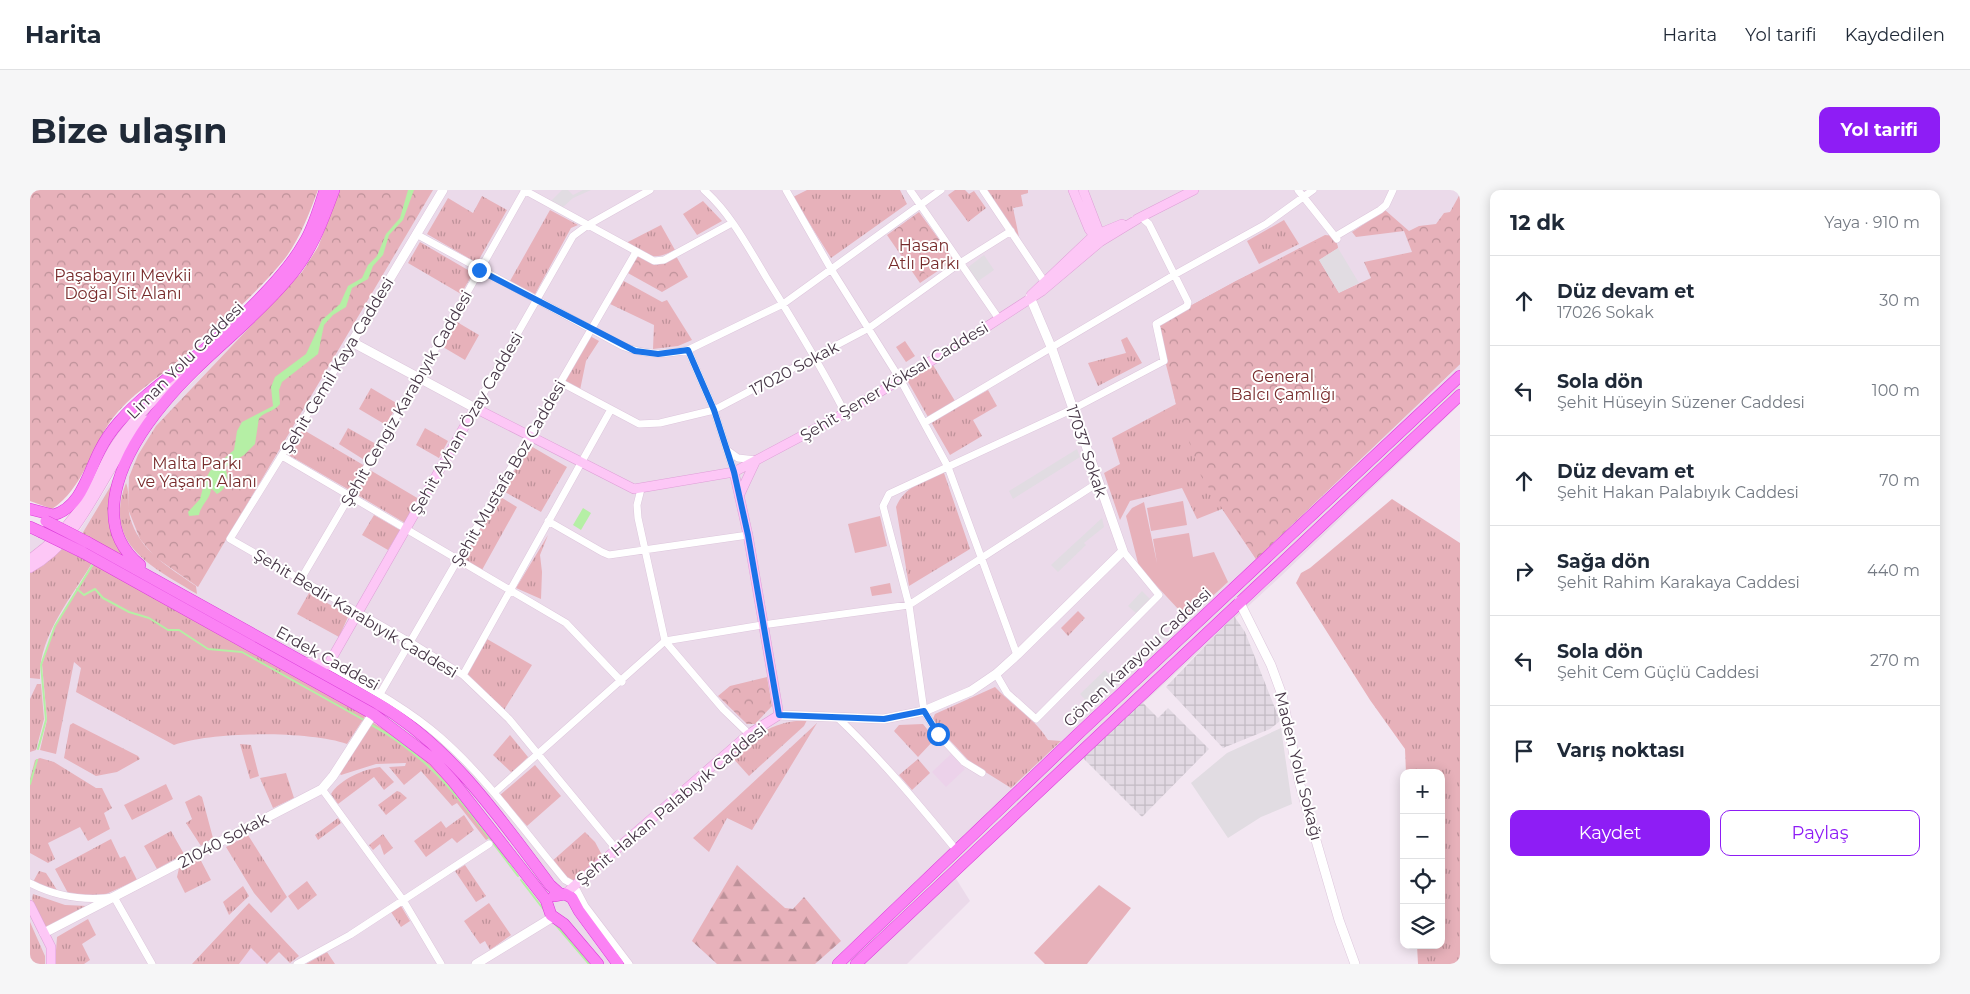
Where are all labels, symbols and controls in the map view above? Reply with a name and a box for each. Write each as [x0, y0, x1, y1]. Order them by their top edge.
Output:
text: Harita [25, 20, 102, 49]
text: Harita [1662, 24, 1717, 46]
text: Yol tarifi [1745, 24, 1817, 46]
text: Kaydedilen [1845, 24, 1945, 46]
button: Yol tarifi [1819, 107, 1940, 153]
text: Bize ulaşın [30, 109, 228, 152]
text: 12 dk [1510, 210, 1565, 235]
text: Yaya · 910 m [1824, 213, 1920, 232]
park label: Hasan Atlı Parkı [888, 236, 960, 273]
route end [468, 259, 491, 282]
park label: Paşabayırı Mevkii Doğal Sit Alanı [54, 266, 192, 303]
street label: Şehit Cemil Kaya Caddesi [277, 274, 398, 457]
text: Düz devam et [1557, 280, 1695, 303]
street label: Şehit Cengiz Karabıyık Caddesi [337, 287, 476, 510]
icon: ahead [1510, 287, 1538, 315]
text: 30 m [1879, 291, 1920, 310]
street label: Liman Yolu Caddesi [123, 298, 248, 423]
text: 17026 Sokak [1557, 303, 1654, 322]
street label: Şehit Şener Köksal Caddesi [797, 318, 992, 445]
street label: Şehit Ayhan Özay Caddesi [405, 328, 527, 518]
street label: 17020 Sokak [747, 337, 842, 400]
park label: General Balcı Çamlığı [1231, 367, 1335, 404]
text: Sola dön [1557, 370, 1643, 393]
street label: Şehit Mustafa Boz Caddesi [447, 377, 570, 570]
icon: left [1510, 377, 1538, 405]
text: 100 m [1872, 381, 1920, 400]
text: Şehit Hüseyin Süzener Caddesi [1557, 393, 1805, 412]
street label: 17037 Sokak [1062, 403, 1111, 500]
park label: Malta Parkı ve Yaşam Alanı [137, 454, 257, 491]
text: Düz devam et [1557, 460, 1695, 483]
icon: ahead [1510, 467, 1538, 495]
text: 70 m [1879, 471, 1920, 490]
text: Şehit Hakan Palabıyık Caddesi [1557, 483, 1799, 502]
street label: Şehit Bedir Karabıyık Caddesi [250, 545, 461, 682]
text: Sağa dön [1557, 550, 1650, 573]
icon: right [1510, 557, 1538, 585]
text: 440 m [1867, 561, 1920, 580]
text: Şehit Rahim Karakaya Caddesi [1557, 573, 1800, 592]
street label: Gönen Karayolu Caddesi [1059, 584, 1215, 731]
street label: Erdek Caddesi [273, 622, 383, 695]
text: Sola dön [1557, 640, 1643, 663]
icon: left [1510, 647, 1538, 675]
text: 270 m [1870, 651, 1920, 670]
text: Şehit Cem Güçlü Caddesi [1557, 663, 1759, 682]
street label: Maden Yolu Sokağı [1271, 690, 1326, 843]
street label: Şehit Hakan Palabıyık Caddesi [573, 719, 770, 889]
route start [927, 723, 950, 746]
icon: arrive [1510, 737, 1538, 765]
text: Varış noktası [1557, 739, 1685, 762]
map controls [1400, 769, 1445, 949]
button: + [1400, 769, 1445, 814]
street label: 21040 Sokak [175, 809, 272, 872]
button: Kaydet [1510, 810, 1710, 856]
button: Paylaş [1720, 810, 1920, 856]
button: − [1400, 814, 1445, 859]
button: locate [1400, 859, 1445, 904]
button: layers [1400, 904, 1445, 949]

